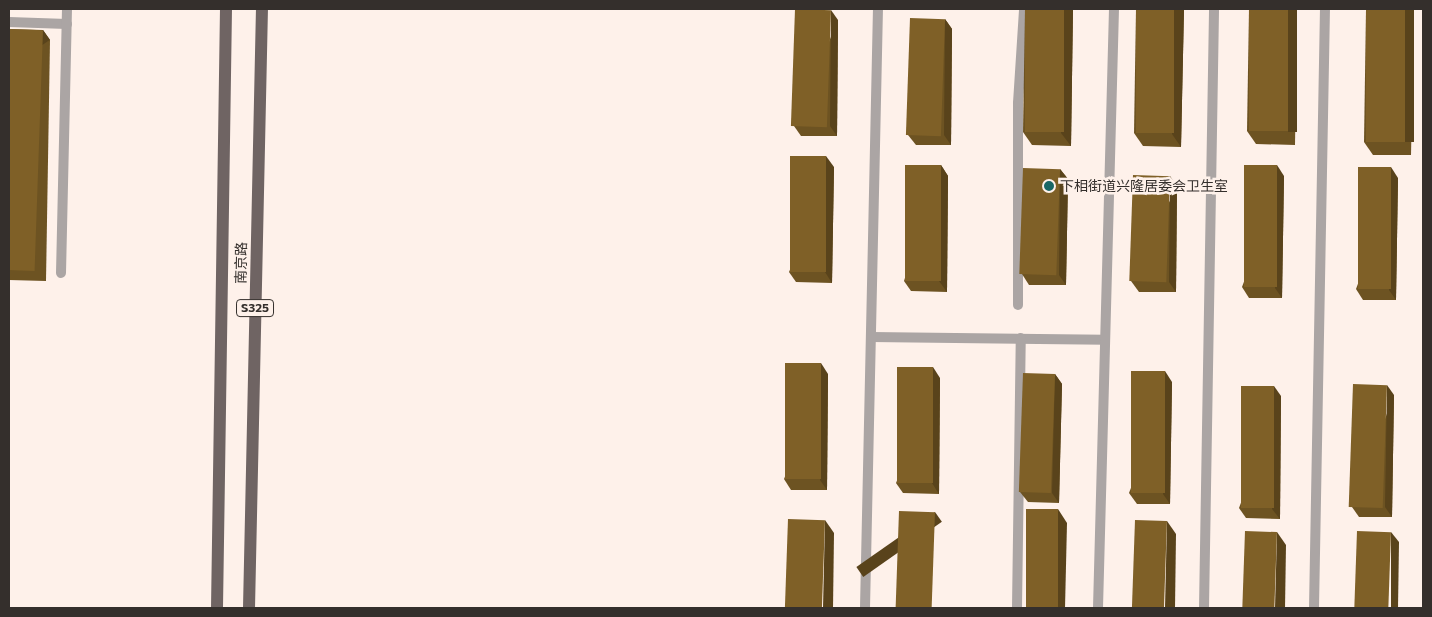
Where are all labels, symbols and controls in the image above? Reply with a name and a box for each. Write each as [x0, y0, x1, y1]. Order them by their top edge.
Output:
place label: 下相街道兴隆居委会卫生室 [1060, 178, 1228, 194]
marker: 下相街道兴隆居委会卫生室 [1042, 179, 1056, 193]
street label: 南京路 [232, 242, 250, 284]
road number: S325 [235, 298, 275, 318]

